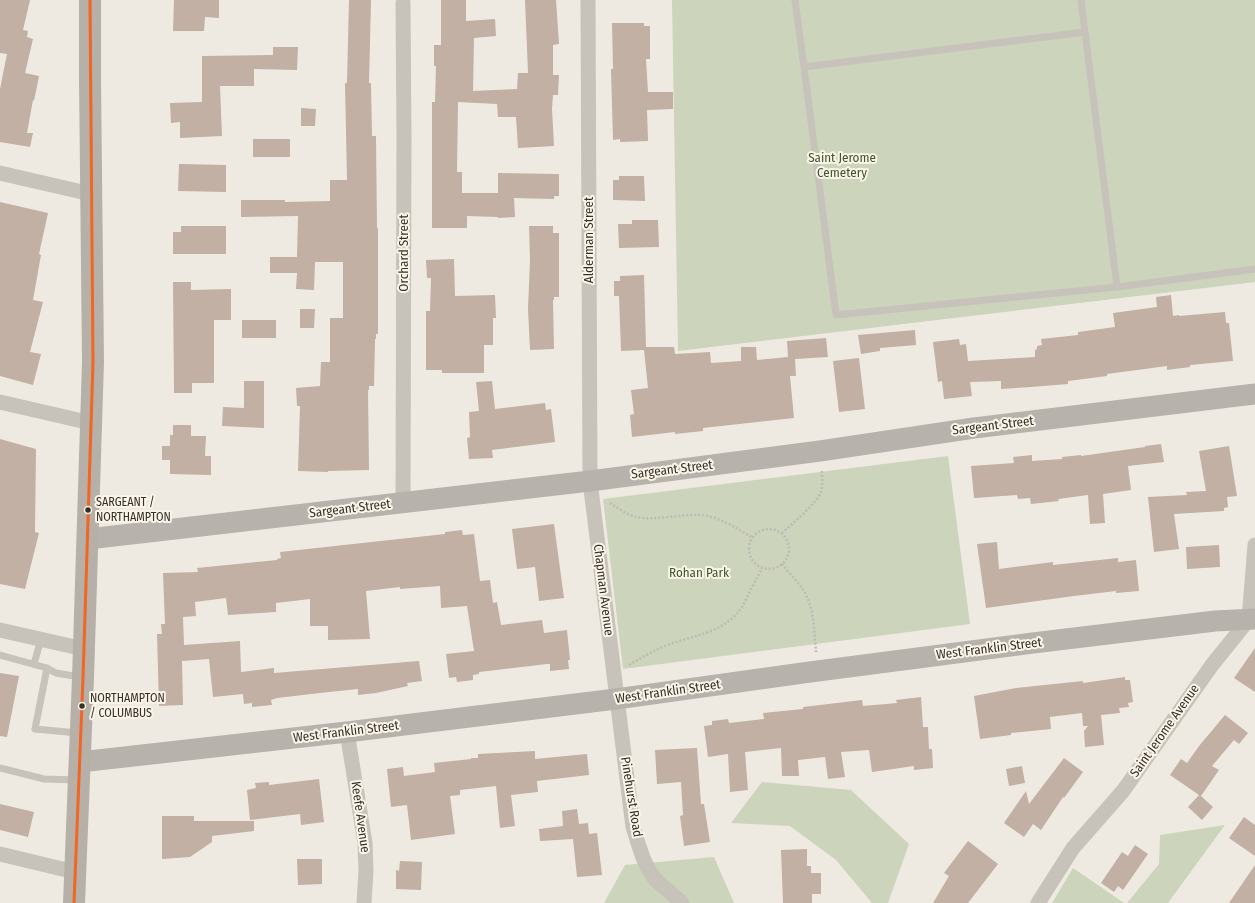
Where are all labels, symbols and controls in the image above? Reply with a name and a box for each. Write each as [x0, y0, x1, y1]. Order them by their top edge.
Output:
park label: Saint Jerome Cemetery [808, 150, 876, 181]
street label: Alderman Street [581, 197, 597, 283]
street label: Orchard Street [396, 214, 412, 292]
street label: Sargeant Street [951, 413, 1035, 439]
street label: Sargeant Street [630, 457, 714, 483]
place label: SARGEANT / NORTHAMPTON [96, 496, 171, 524]
street label: Sargeant Street [308, 496, 392, 522]
marker: SARGEANT / NORTHAMPTON [83, 505, 93, 515]
street label: Chapman Avenue [590, 543, 616, 637]
park label: Rohan Park [669, 565, 729, 581]
street label: West Franklin Street [935, 635, 1043, 663]
street label: West Franklin Street [614, 677, 722, 707]
street label: Saint Jerome Avenue [1127, 682, 1203, 780]
place label: NORTHAMPTON / COLUMBUS [90, 692, 165, 720]
marker: NORTHAMPTON / COLUMBUS [77, 701, 87, 711]
street label: West Franklin Street [292, 718, 400, 746]
street label: Pinehurst Road [617, 756, 645, 838]
street label: Keefe Avenue [347, 780, 373, 854]

